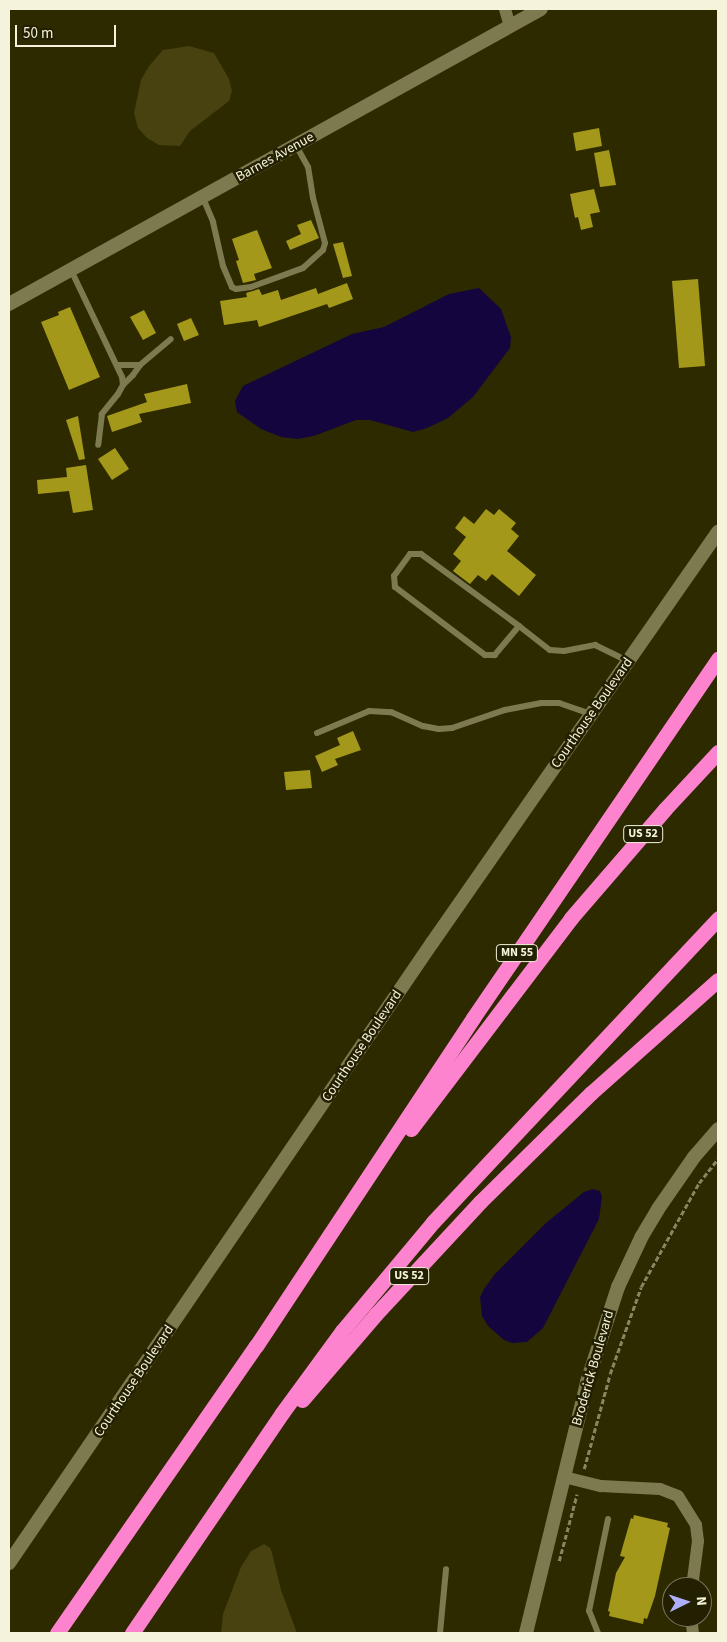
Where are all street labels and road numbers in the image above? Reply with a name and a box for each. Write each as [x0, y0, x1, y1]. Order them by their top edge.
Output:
street label: Barnes Avenue [233, 129, 317, 185]
street label: Courthouse Boulevard [548, 655, 636, 771]
road number: US 52 [623, 824, 663, 844]
road number: MN 55 [496, 944, 538, 962]
street label: Courthouse Boulevard [318, 987, 406, 1105]
road number: US 52 [389, 1266, 429, 1285]
street label: Broderick Boulevard [568, 1308, 618, 1428]
street label: Courthouse Boulevard [90, 1322, 178, 1440]

